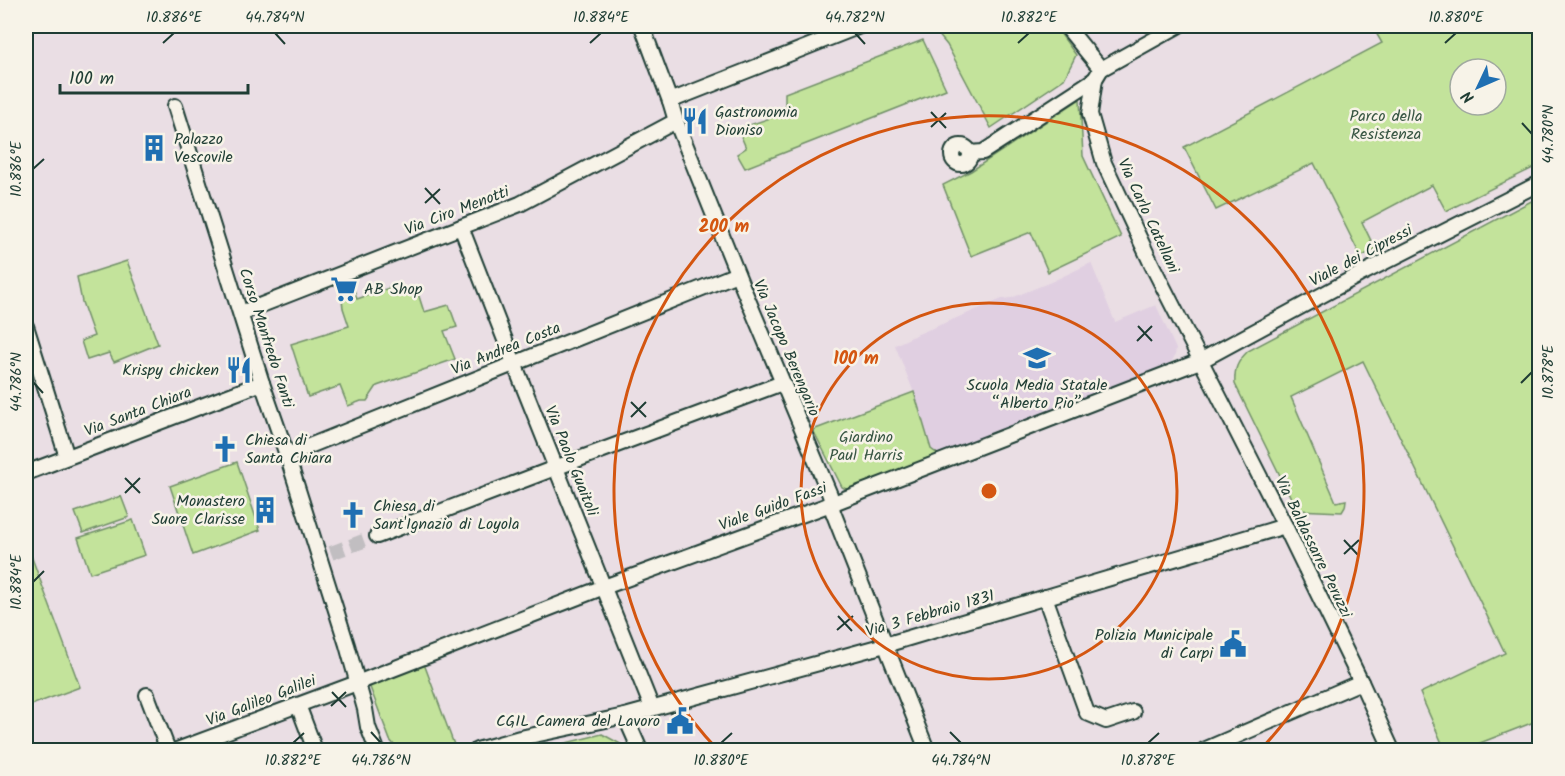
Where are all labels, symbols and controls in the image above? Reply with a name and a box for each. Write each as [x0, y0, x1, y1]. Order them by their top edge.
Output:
text: 10.886°E [146, 6, 203, 30]
text: 44.784°N [245, 6, 305, 30]
text: 10.884°E [573, 6, 630, 30]
text: 44.782°N [825, 6, 885, 30]
text: 10.882°E [1001, 6, 1058, 30]
text: 10.880°E [1428, 6, 1485, 30]
scale bar [60, 57, 248, 95]
north arrow [1448, 57, 1508, 117]
text: 100 m [69, 65, 114, 94]
text: N [1456, 84, 1481, 109]
place label: Gastronomia Dioniso [715, 100, 798, 143]
park label: Parco della Resistenza [1350, 104, 1422, 147]
text: 44.780°N [1537, 105, 1561, 163]
restaurant icon: Gastronomia Dioniso [680, 106, 710, 136]
place label: Palazzo Vescovile [174, 127, 233, 170]
building icon: Palazzo Vescovile [139, 133, 169, 163]
text: 10.886°E [5, 140, 29, 197]
street label: Via Carlo Catellani [1110, 154, 1186, 279]
street label: Via Ciro Menotti [401, 179, 514, 242]
text: 200 m [699, 213, 750, 242]
street label: Viale dei Cipressi [1305, 218, 1418, 294]
street label: Corso Manfredo Fanti [232, 265, 301, 412]
supermarket icon: AB Shop [329, 274, 359, 304]
street label: Via Jacopo Berengario [746, 276, 826, 420]
place label: AB Shop [364, 277, 423, 302]
street label: Via Andrea Costa [447, 316, 565, 382]
school or university icon: Scuola Media Statale “Alberto Pio” [1022, 343, 1052, 373]
text: 10.878°E [1537, 343, 1561, 399]
text: 100 m [833, 345, 879, 374]
text: 44.786°N [5, 352, 29, 412]
restaurant icon: Krispy chicken [224, 355, 254, 385]
place label: Krispy chicken [122, 358, 219, 383]
place label: Scuola Media Statale “Alberto Pio” [967, 373, 1107, 416]
street label: Via Santa Chiara [81, 380, 195, 444]
street label: Via Paolo Guaitoli [537, 402, 605, 521]
park label: Giardino Paul Harris [829, 425, 903, 468]
place label: Chiesa di Santa Chiara [245, 428, 332, 471]
church icon: Chiesa di Santa Chiara [210, 434, 240, 464]
street label: Via Baldassarre Peruzzi [1268, 472, 1359, 623]
street label: Viale Guido Fassi [715, 475, 832, 538]
centre of rings [979, 481, 999, 501]
place label: Monastero Suore Clarisse [152, 489, 245, 532]
place label: Chiesa di Sant'Ignazio di Loyola [373, 494, 520, 537]
building icon: Monastero Suore Clarisse [250, 495, 280, 525]
church icon: Chiesa di Sant'Ignazio di Loyola [338, 500, 368, 530]
text: 10.884°E [5, 553, 29, 610]
street label: Via 3 Febbraio 1831 [863, 584, 997, 644]
place label: Polizia Municipale di Carpi [1095, 623, 1214, 666]
public building icon: Polizia Municipale di Carpi [1218, 629, 1248, 659]
street label: Via Galileo Galilei [202, 668, 321, 733]
public building icon: CGIL Camera del Lavoro [665, 706, 695, 736]
place label: CGIL Camera del Lavoro [496, 709, 660, 734]
text: 10.882°E [265, 749, 322, 773]
text: 44.786°N [351, 749, 411, 773]
text: 10.880°E [693, 749, 750, 773]
text: 44.784°N [931, 749, 991, 773]
text: 10.878°E [1121, 749, 1177, 773]

